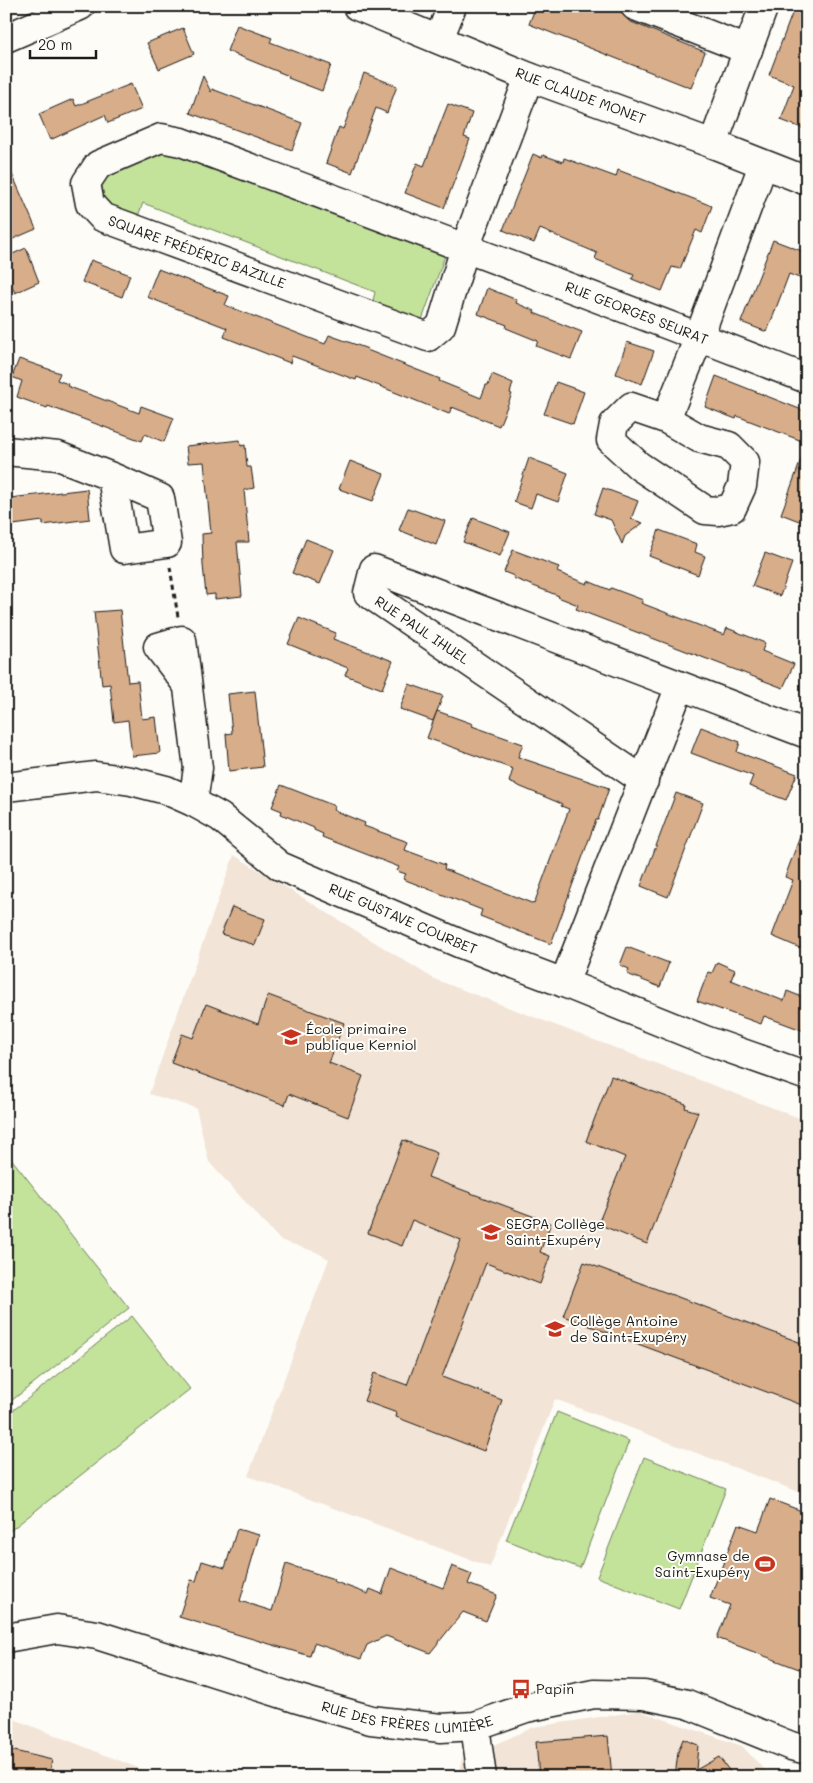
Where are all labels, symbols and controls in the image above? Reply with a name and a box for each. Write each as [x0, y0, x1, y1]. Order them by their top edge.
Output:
scale bar [30, 28, 96, 60]
text: 20 m [38, 34, 72, 54]
street label: RUE CLAUDE MONET [513, 62, 649, 128]
street label: SQUARE FRÉDÉRIC BAZILLE [106, 210, 289, 293]
street label: RUE GEORGES SEURAT [563, 277, 711, 349]
street label: RUE PAUL IHUEL [371, 591, 474, 669]
street label: RUE GUSTAVE COURBET [326, 878, 480, 958]
place label: École primaire publique Kerniol [306, 1019, 417, 1054]
school or university icon: École primaire publique Kerniol [280, 1026, 302, 1048]
place label: SEGPA Collège Saint-Exupéry [506, 1214, 605, 1249]
school or university icon: SEGPA Collège Saint-Exupéry [480, 1221, 502, 1243]
place label: Collège Antoine de Saint-Exupéry [570, 1311, 687, 1346]
school or university icon: Collège Antoine de Saint-Exupéry [544, 1318, 566, 1340]
place label: Gymnase de Saint-Exupéry [655, 1546, 750, 1581]
sports icon: Gymnase de Saint-Exupéry [754, 1553, 776, 1575]
bus stop icon: Papin [510, 1678, 532, 1700]
place label: Papin [536, 1679, 574, 1698]
street label: RUE DES FRÈRES LUMIÈRE [319, 1696, 495, 1737]

